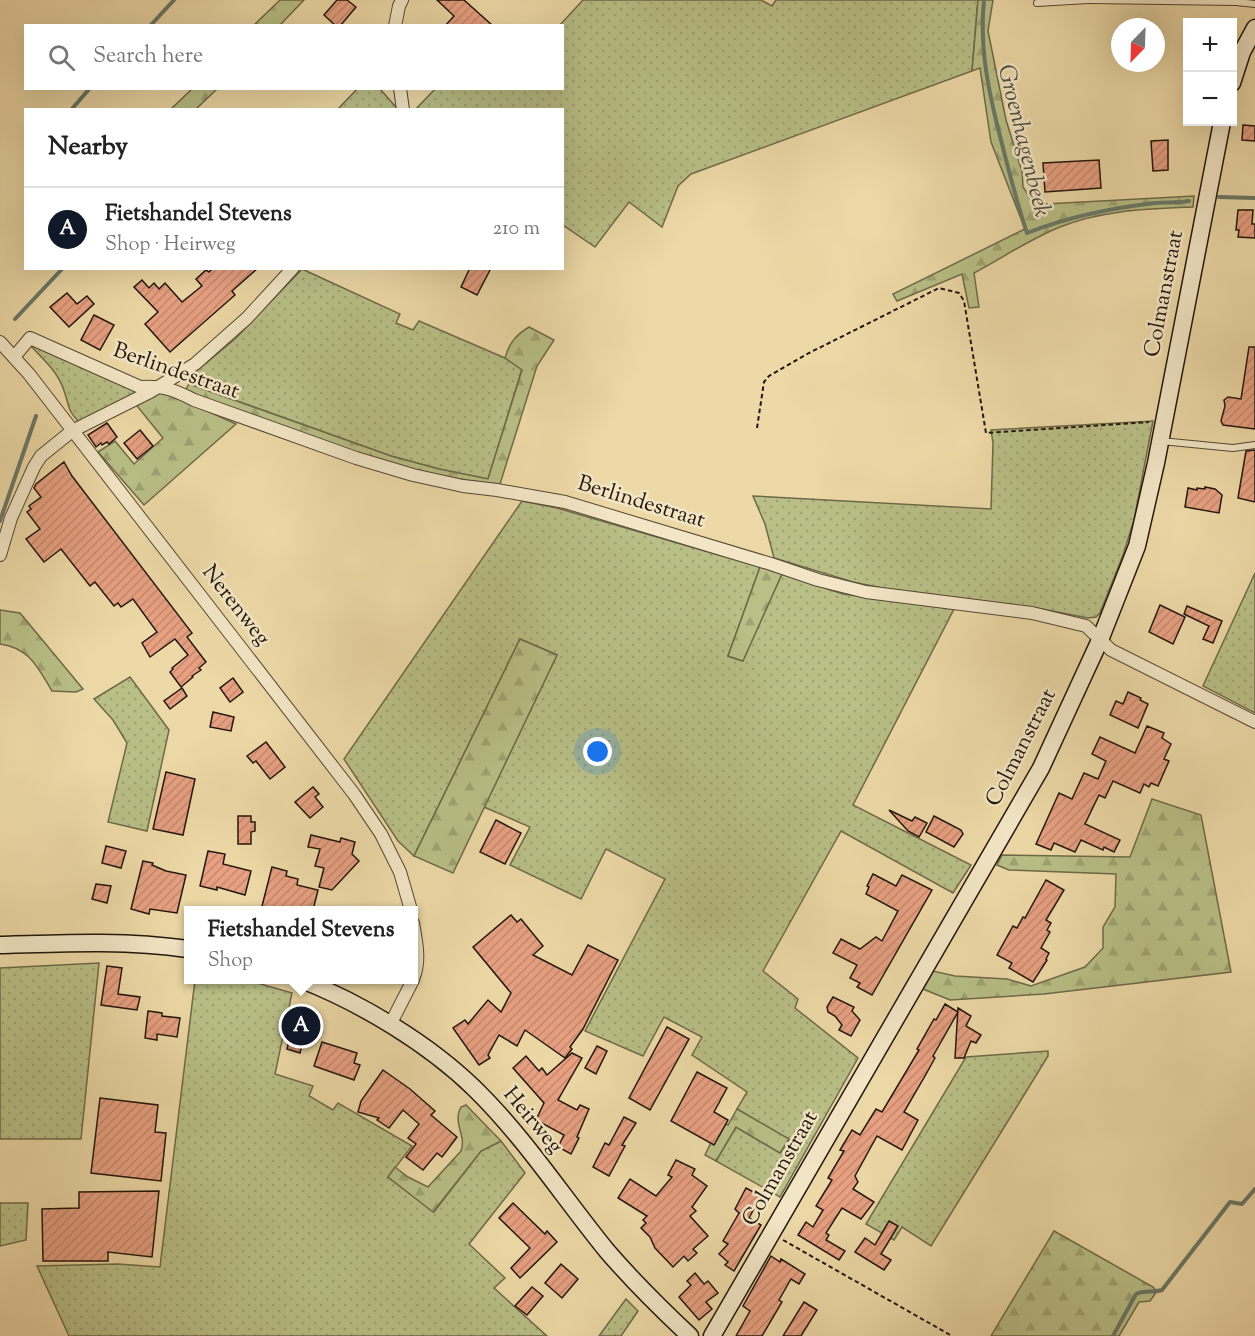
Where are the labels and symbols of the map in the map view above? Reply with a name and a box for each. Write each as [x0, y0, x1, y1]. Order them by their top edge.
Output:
north arrow [1111, 18, 1165, 72]
water label: Groenhagenbeek [988, 61, 1058, 221]
street label: Colmanstraat [1137, 227, 1193, 360]
street label: Berlindestraat [108, 335, 244, 409]
street label: Berlindestraat [573, 468, 709, 538]
street label: Nerenweg [193, 559, 277, 654]
street label: Colmanstraat [979, 683, 1066, 813]
your location [583, 737, 612, 766]
pin: A [282, 1004, 320, 1048]
street label: Heirweg [494, 1081, 570, 1162]
street label: Colmanstraat [735, 1105, 827, 1233]

